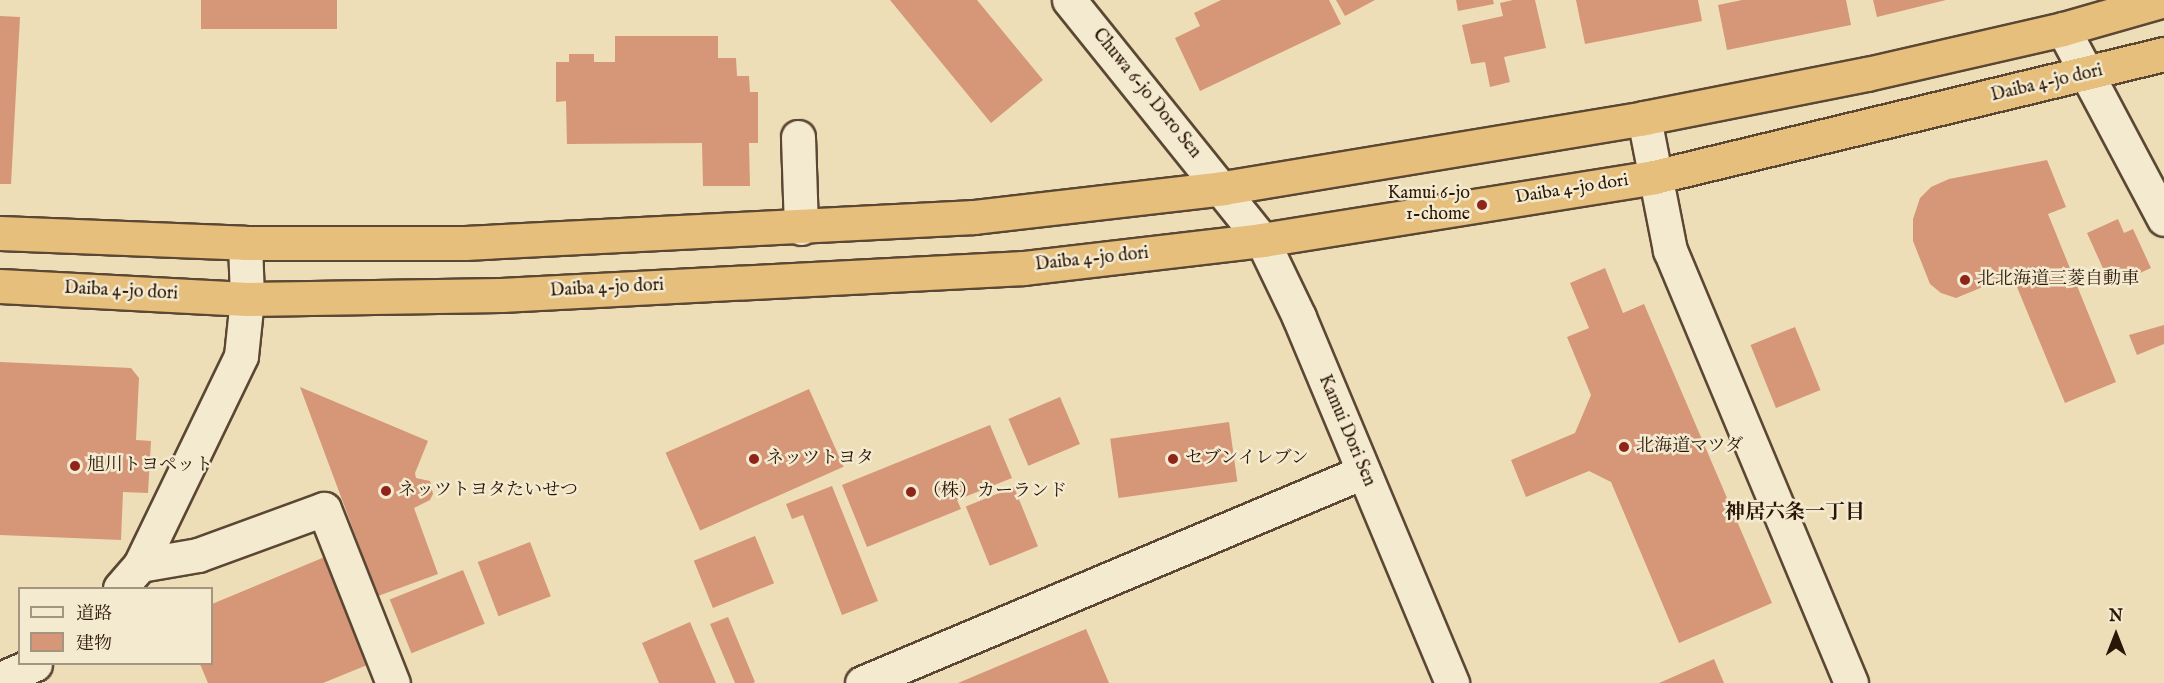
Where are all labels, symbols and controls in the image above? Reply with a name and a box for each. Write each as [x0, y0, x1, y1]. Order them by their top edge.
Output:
street label: Chuwa 6-jo Doro Sen [1087, 25, 1205, 163]
street label: Daiba 4-jo dori [1989, 61, 2105, 107]
street label: Daiba 4-jo dori [1514, 170, 1630, 210]
place label: Kamui 6-jo 1-chome [1387, 184, 1470, 226]
marker: Kamui 6-jo 1-chome [1475, 198, 1489, 212]
street label: Daiba 4-jo dori [1034, 243, 1150, 277]
place label: 北北海道三菱自動車 [1977, 269, 2139, 291]
marker: 北北海道三菱自動車 [1958, 273, 1972, 287]
street label: Daiba 4-jo dori [549, 275, 665, 303]
street label: Daiba 4-jo dori [63, 278, 179, 306]
street label: Kamui Dori Sen [1313, 372, 1379, 490]
place label: 北海道マツダ [1636, 436, 1744, 458]
marker: 北海道マツダ [1617, 440, 1631, 454]
place label: ネッツトヨタ [766, 448, 874, 470]
place label: セブンイレブン [1185, 448, 1311, 470]
marker: ネッツトヨタ [747, 452, 761, 466]
marker: セブンイレブン [1166, 452, 1180, 466]
place label: 旭川トヨペット [87, 455, 213, 477]
marker: 旭川トヨペット [68, 459, 82, 473]
place label: ネッツトヨタたいせつ [398, 480, 578, 502]
place label: （株）カーランド [923, 481, 1067, 503]
marker: ネッツトヨタたいせつ [379, 484, 393, 498]
marker: （株）カーランド [904, 485, 918, 499]
district label: 神居六条一丁目 [1725, 500, 1865, 524]
legend [18, 587, 213, 665]
text: 道路 [76, 603, 112, 626]
north arrow [2086, 605, 2146, 665]
text: N [2109, 607, 2123, 627]
text: 建物 [76, 633, 112, 656]

